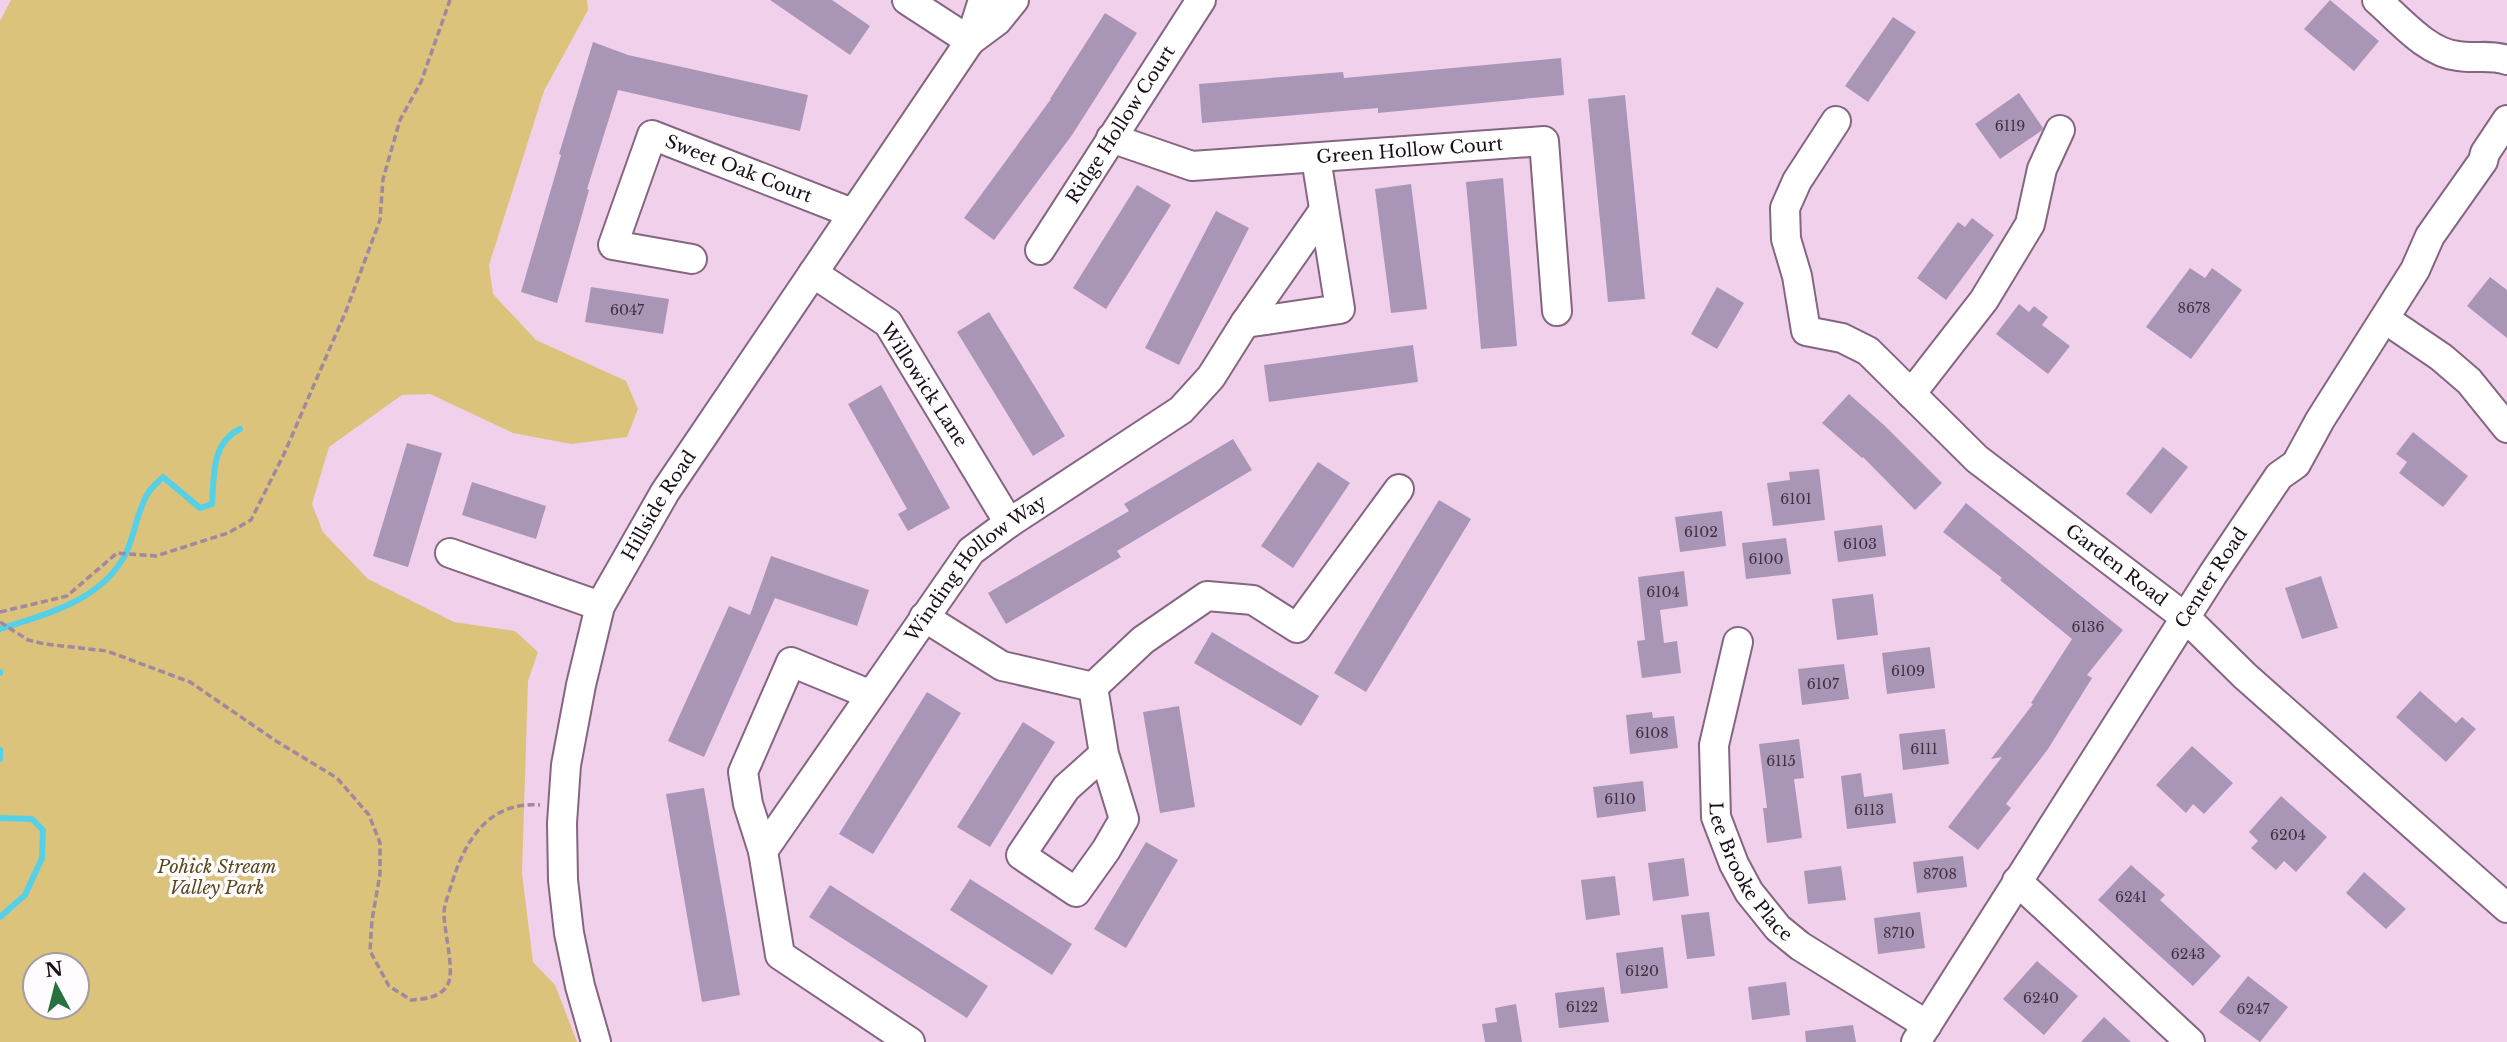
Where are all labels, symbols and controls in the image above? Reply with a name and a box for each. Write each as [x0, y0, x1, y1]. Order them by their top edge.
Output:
street label: Ridge Hollow Court [1062, 41, 1180, 208]
house number: 6119 [1995, 117, 2025, 135]
street label: Sweet Oak Court [662, 130, 815, 207]
street label: Green Hollow Court [1316, 133, 1504, 168]
house number: 8678 [2178, 299, 2211, 317]
house number: 6047 [610, 301, 645, 319]
street label: Willowick Lane [875, 318, 972, 451]
street label: Hillside Road [617, 447, 701, 564]
street label: Winding Hollow Way [900, 490, 1051, 646]
house number: 6101 [1780, 490, 1812, 508]
street label: Garden Road [2061, 519, 2172, 611]
house number: 6102 [1684, 523, 1718, 541]
street label: Center Road [2170, 523, 2252, 632]
house number: 6103 [1843, 535, 1877, 553]
house number: 6100 [1748, 550, 1784, 568]
house number: 6104 [1646, 583, 1680, 601]
house number: 6136 [2072, 618, 2104, 636]
house number: 6109 [1891, 662, 1925, 680]
house number: 6107 [1807, 675, 1840, 693]
house number: 6108 [1635, 724, 1669, 742]
house number: 6111 [1910, 740, 1938, 758]
house number: 6115 [1766, 752, 1796, 770]
house number: 6110 [1604, 790, 1636, 808]
street label: Lee Brooke Place [1705, 801, 1797, 946]
house number: 6113 [1854, 801, 1884, 819]
house number: 6204 [2270, 826, 2306, 844]
park label: Pohick Stream Valley Park [157, 856, 277, 899]
house number: 8708 [1923, 865, 1957, 883]
house number: 6241 [2115, 888, 2147, 906]
house number: 8710 [1883, 924, 1915, 942]
house number: 6243 [2171, 945, 2205, 963]
north arrow [21, 951, 91, 1021]
text: N [44, 957, 64, 982]
house number: 6120 [1625, 962, 1659, 980]
house number: 6240 [2023, 989, 2059, 1007]
house number: 6122 [1566, 998, 1598, 1016]
house number: 6247 [2237, 1000, 2270, 1018]

